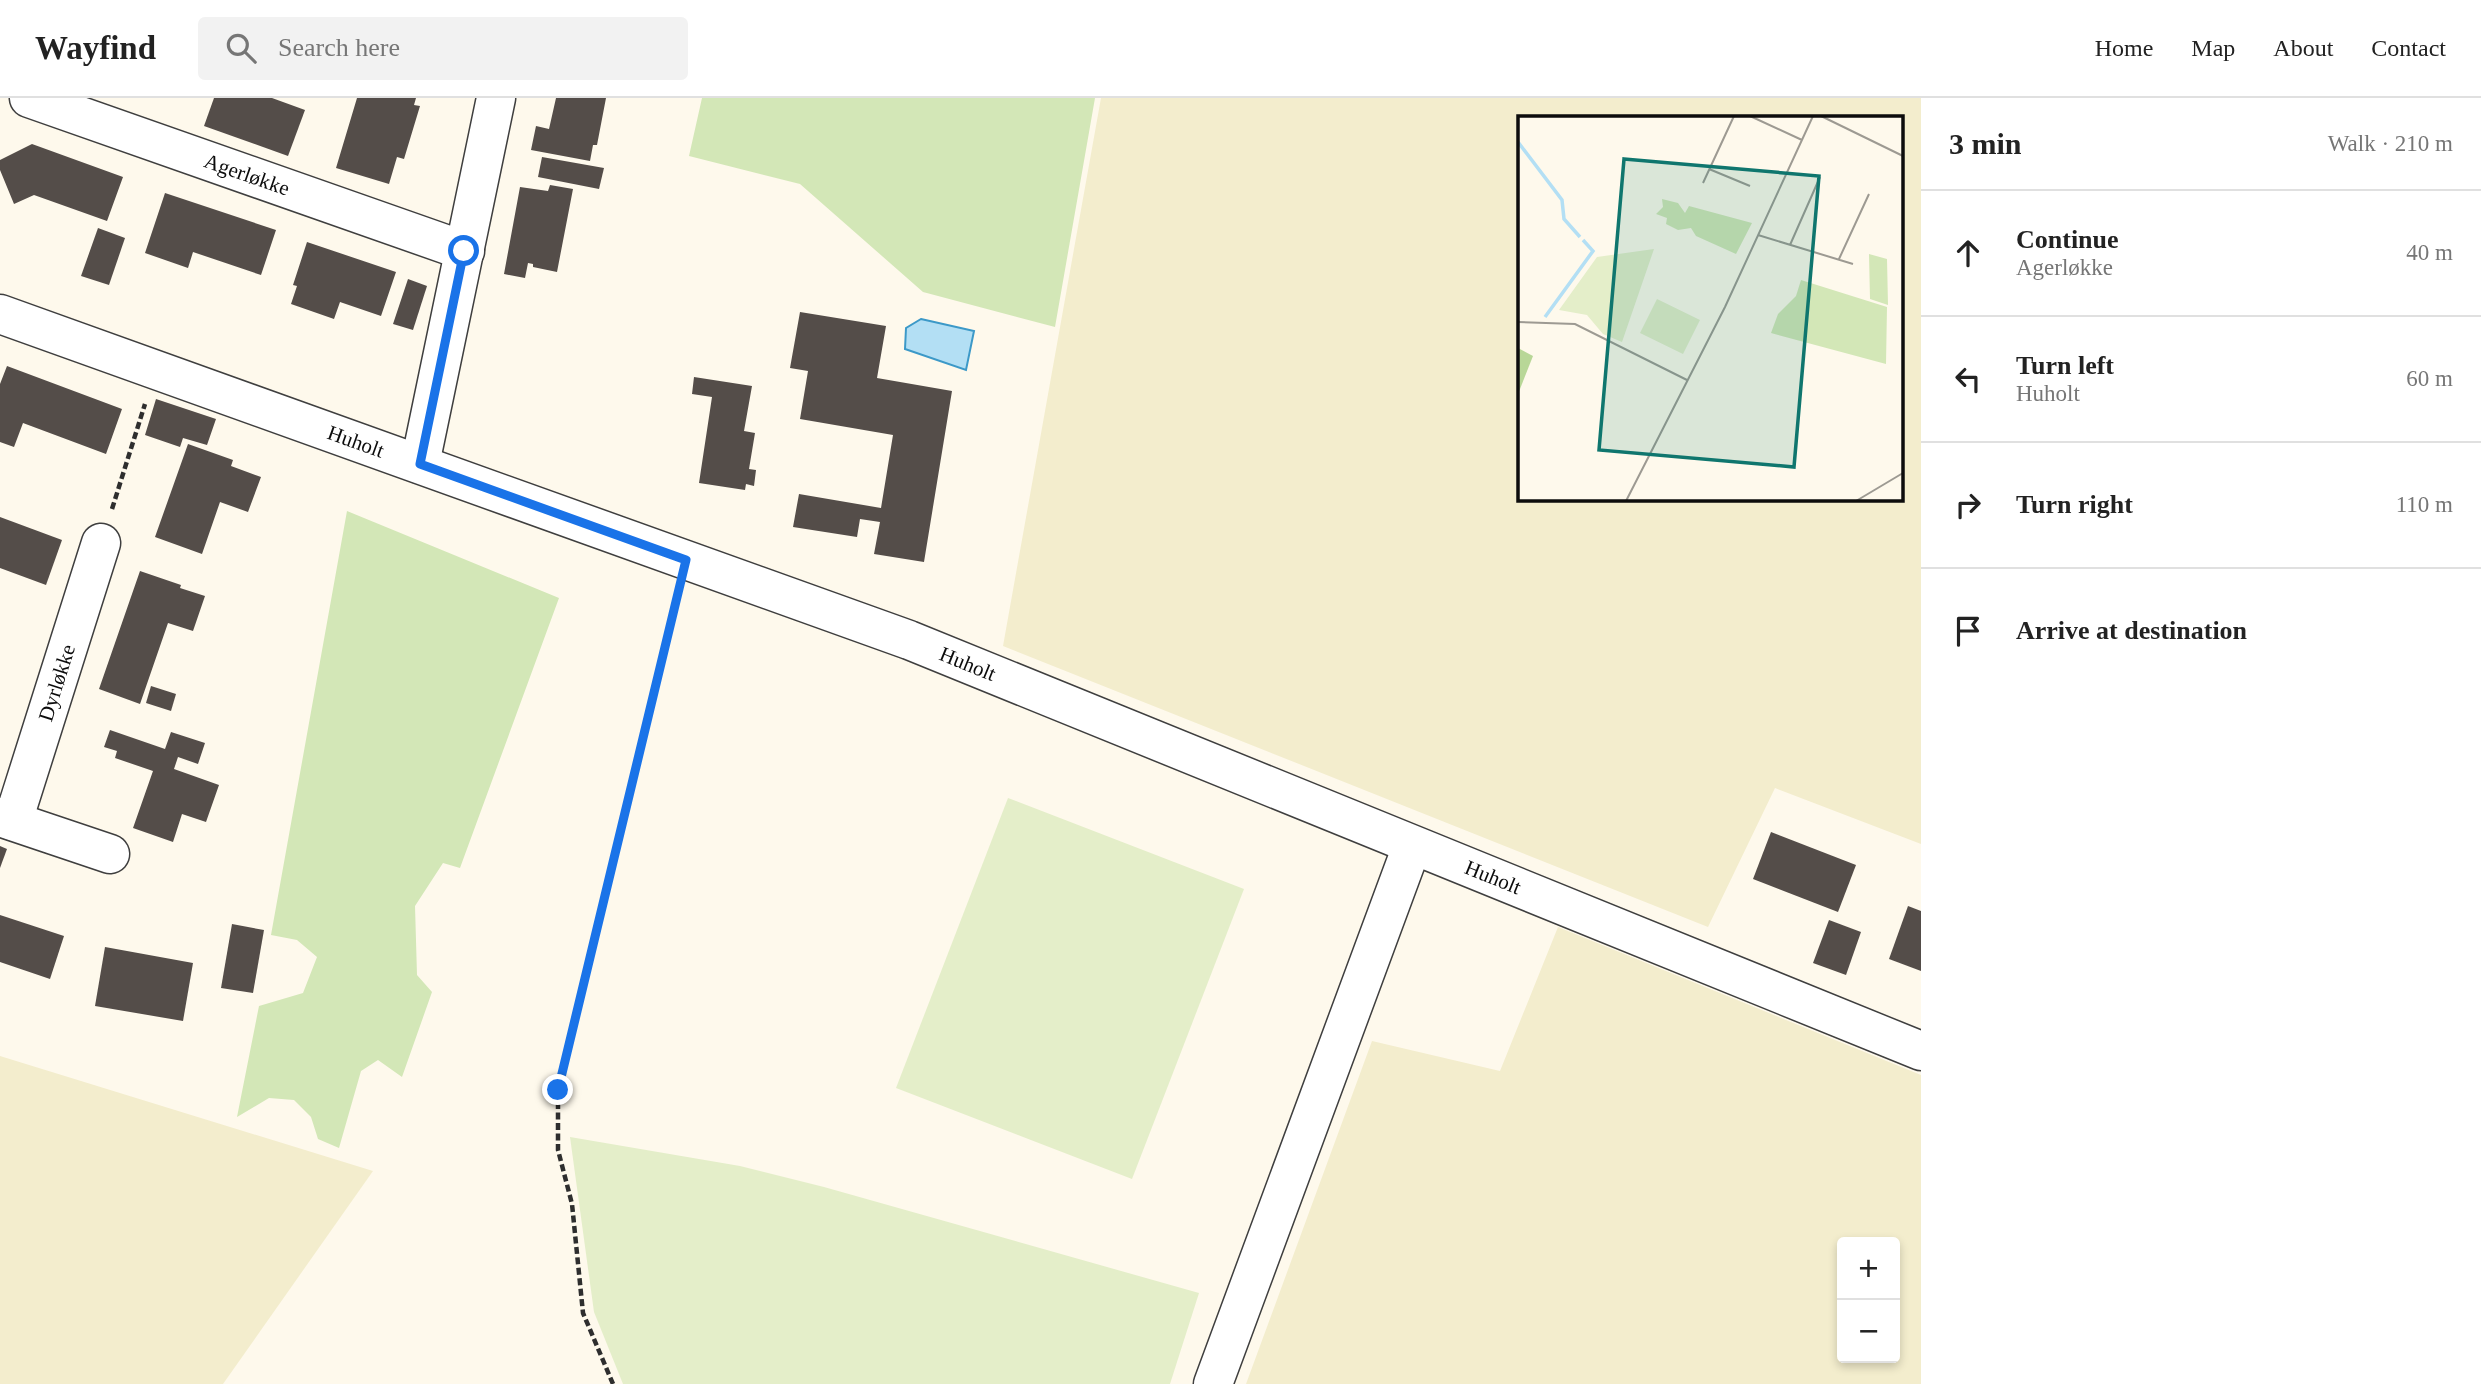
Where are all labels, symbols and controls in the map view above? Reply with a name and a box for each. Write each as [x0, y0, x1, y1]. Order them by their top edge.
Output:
search box [198, 17, 688, 80]
icon: search [222, 29, 260, 67]
text: Wayfind [35, 30, 156, 66]
text: Search here [278, 33, 400, 62]
text: Home [2095, 35, 2153, 61]
text: Map [2191, 35, 2235, 61]
text: About [2273, 35, 2333, 61]
text: Contact [2371, 35, 2446, 61]
inset map [1518, 116, 1904, 500]
text: 3 min [1949, 127, 2022, 160]
text: Walk · 210 m [2328, 131, 2453, 156]
street label: Agerløkke [201, 148, 293, 200]
text: Continue [2016, 225, 2119, 254]
icon: ahead [1949, 234, 1987, 272]
route start [448, 235, 479, 266]
text: 40 m [2406, 240, 2453, 265]
text: Agerløkke [2016, 255, 2113, 280]
text: Turn left [2016, 351, 2114, 380]
icon: left [1949, 360, 1987, 398]
text: 60 m [2406, 366, 2453, 391]
text: Huholt [2016, 381, 2080, 406]
street label: Huholt [324, 420, 387, 463]
icon: right [1949, 486, 1987, 524]
text: Turn right [2016, 490, 2133, 519]
text: 110 m [2396, 492, 2453, 517]
icon: arrive [1949, 612, 1987, 650]
text: Arrive at destination [2016, 616, 2247, 645]
street label: Dyrløkke [33, 641, 80, 724]
street label: Huholt [936, 642, 999, 686]
street label: Huholt [1461, 855, 1525, 899]
route end [542, 1074, 573, 1105]
map controls [1837, 1237, 1900, 1363]
button: + [1837, 1237, 1900, 1300]
button: − [1837, 1300, 1900, 1363]

